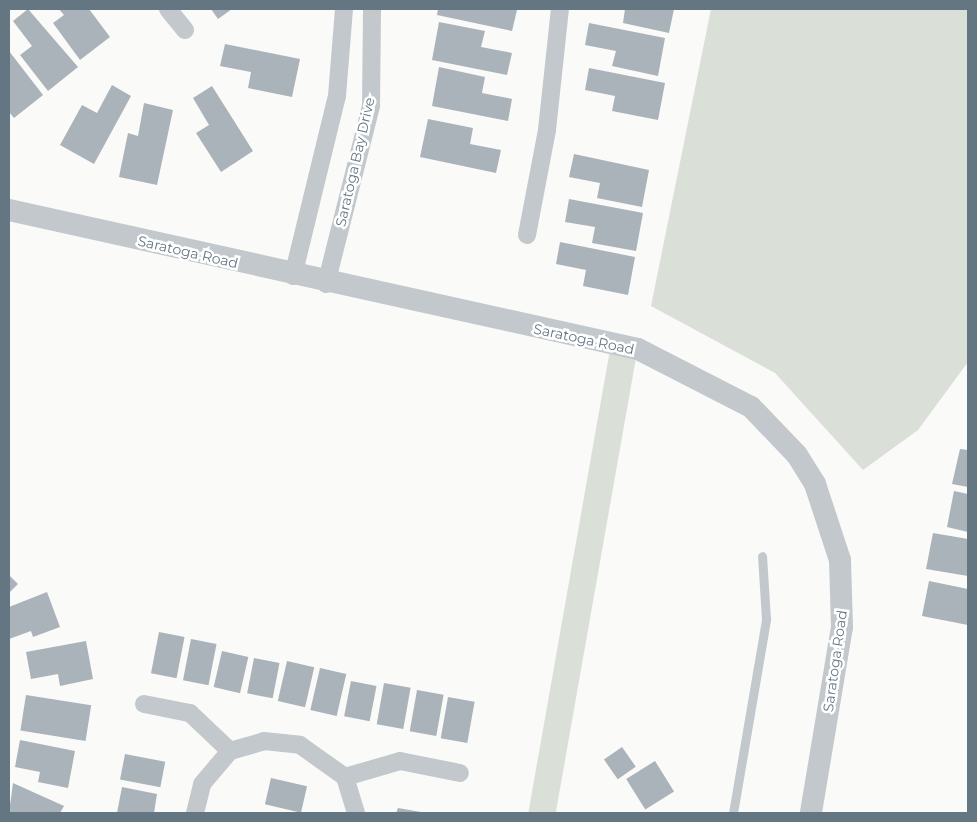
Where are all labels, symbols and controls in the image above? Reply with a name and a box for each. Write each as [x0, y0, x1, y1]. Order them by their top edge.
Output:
street label: Saratoga Bay Drive [332, 96, 378, 228]
street label: Saratoga Road [136, 232, 240, 272]
street label: Saratoga Road [532, 320, 636, 358]
street label: Saratoga Road [820, 609, 850, 713]

